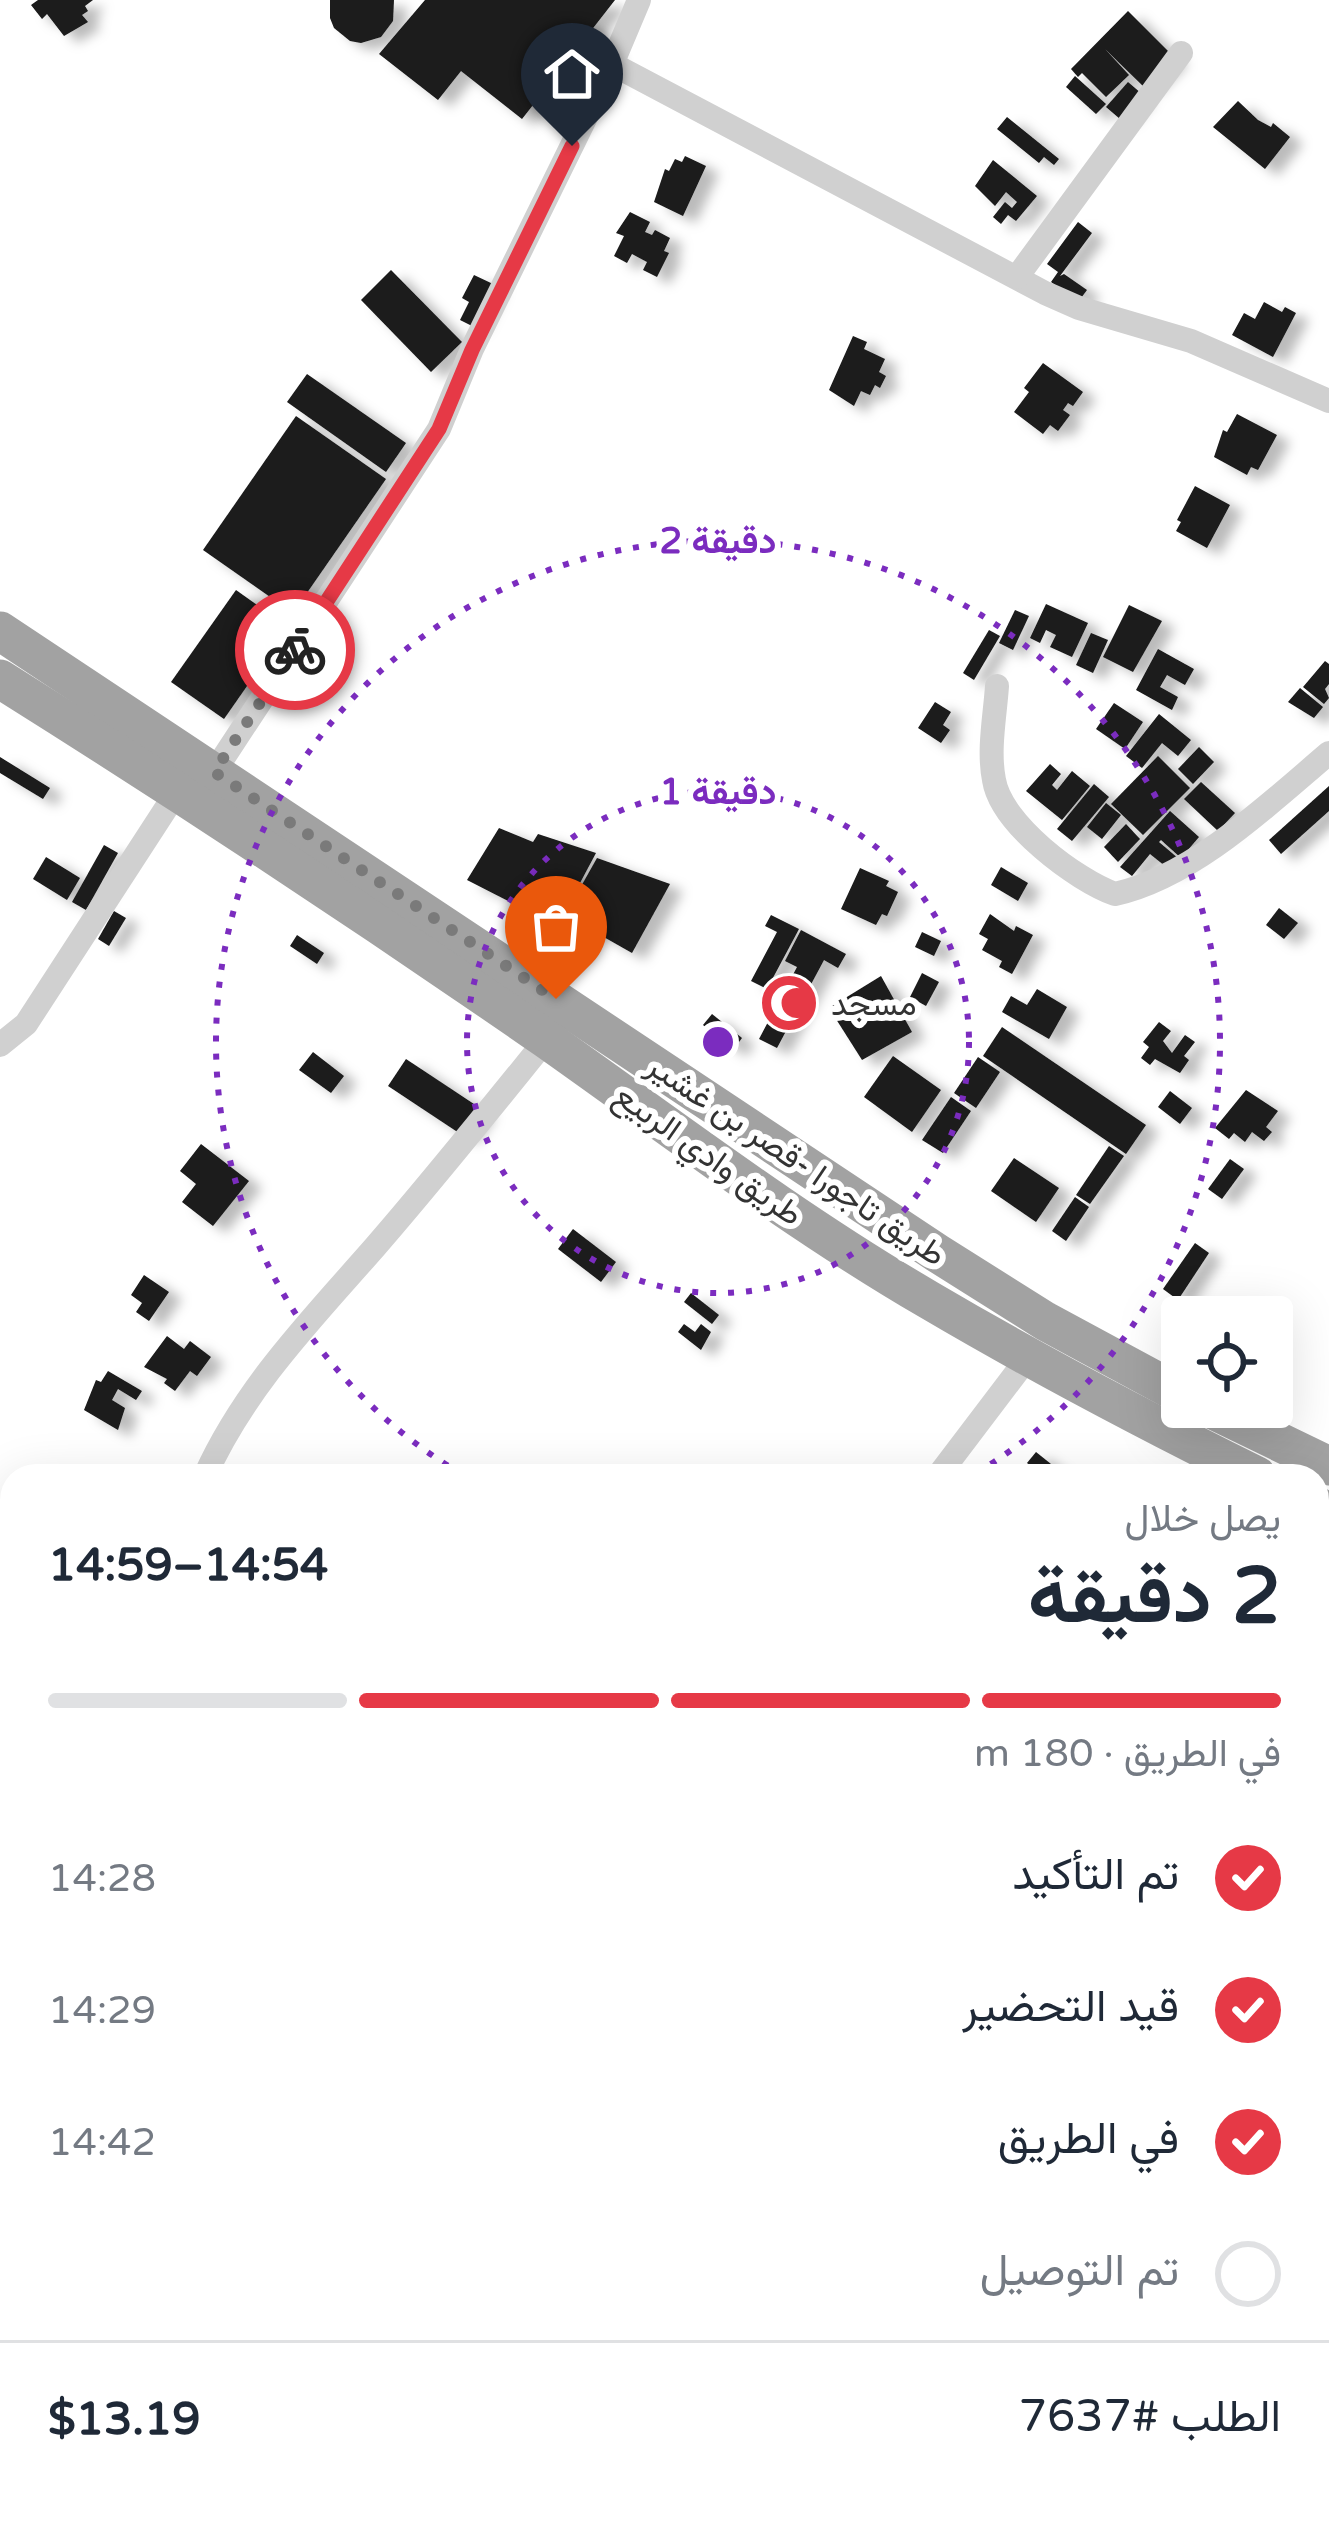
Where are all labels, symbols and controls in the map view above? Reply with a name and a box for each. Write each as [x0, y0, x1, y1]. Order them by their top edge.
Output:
pin [521, 23, 623, 146]
icon: home [539, 41, 605, 107]
text: 2 دقيقة [660, 520, 776, 563]
courier [235, 590, 355, 710]
icon: bike [262, 617, 328, 683]
text: 1 دقيقة [660, 771, 776, 814]
pin [505, 876, 607, 999]
icon: bag [523, 894, 589, 960]
mosque icon: مسجد [758, 972, 820, 1034]
place label: مسجد [831, 985, 917, 1024]
centre of rings [697, 1021, 739, 1063]
street label: طريق تاجورا -قصر بن غشير [639, 1045, 953, 1275]
street label: طريق وادي الربيع [603, 1076, 810, 1239]
map controls [1161, 1296, 1293, 1428]
button: locate [1161, 1296, 1293, 1428]
text: يصل خلال [1124, 1495, 1281, 1542]
text: 14:54–14:59 [48, 1539, 328, 1593]
text: 2 دقيقة [1028, 1550, 1281, 1644]
text: في الطريق · 180 m [974, 1730, 1281, 1777]
icon: check [1215, 1845, 1281, 1911]
text: تم التأكيد [1012, 1848, 1179, 1902]
text: 14:28 [48, 1855, 156, 1902]
icon: check [1215, 1977, 1281, 2043]
text: قيد التحضير [962, 1980, 1179, 2034]
text: 14:29 [48, 1987, 156, 2034]
icon: check [1215, 2109, 1281, 2175]
text: في الطريق [998, 2112, 1179, 2166]
text: 14:42 [48, 2119, 156, 2166]
text: تم التوصيل [980, 2244, 1179, 2298]
text: الطلب #7637 [1019, 2390, 1281, 2444]
text: $13.19 [48, 2393, 200, 2447]

